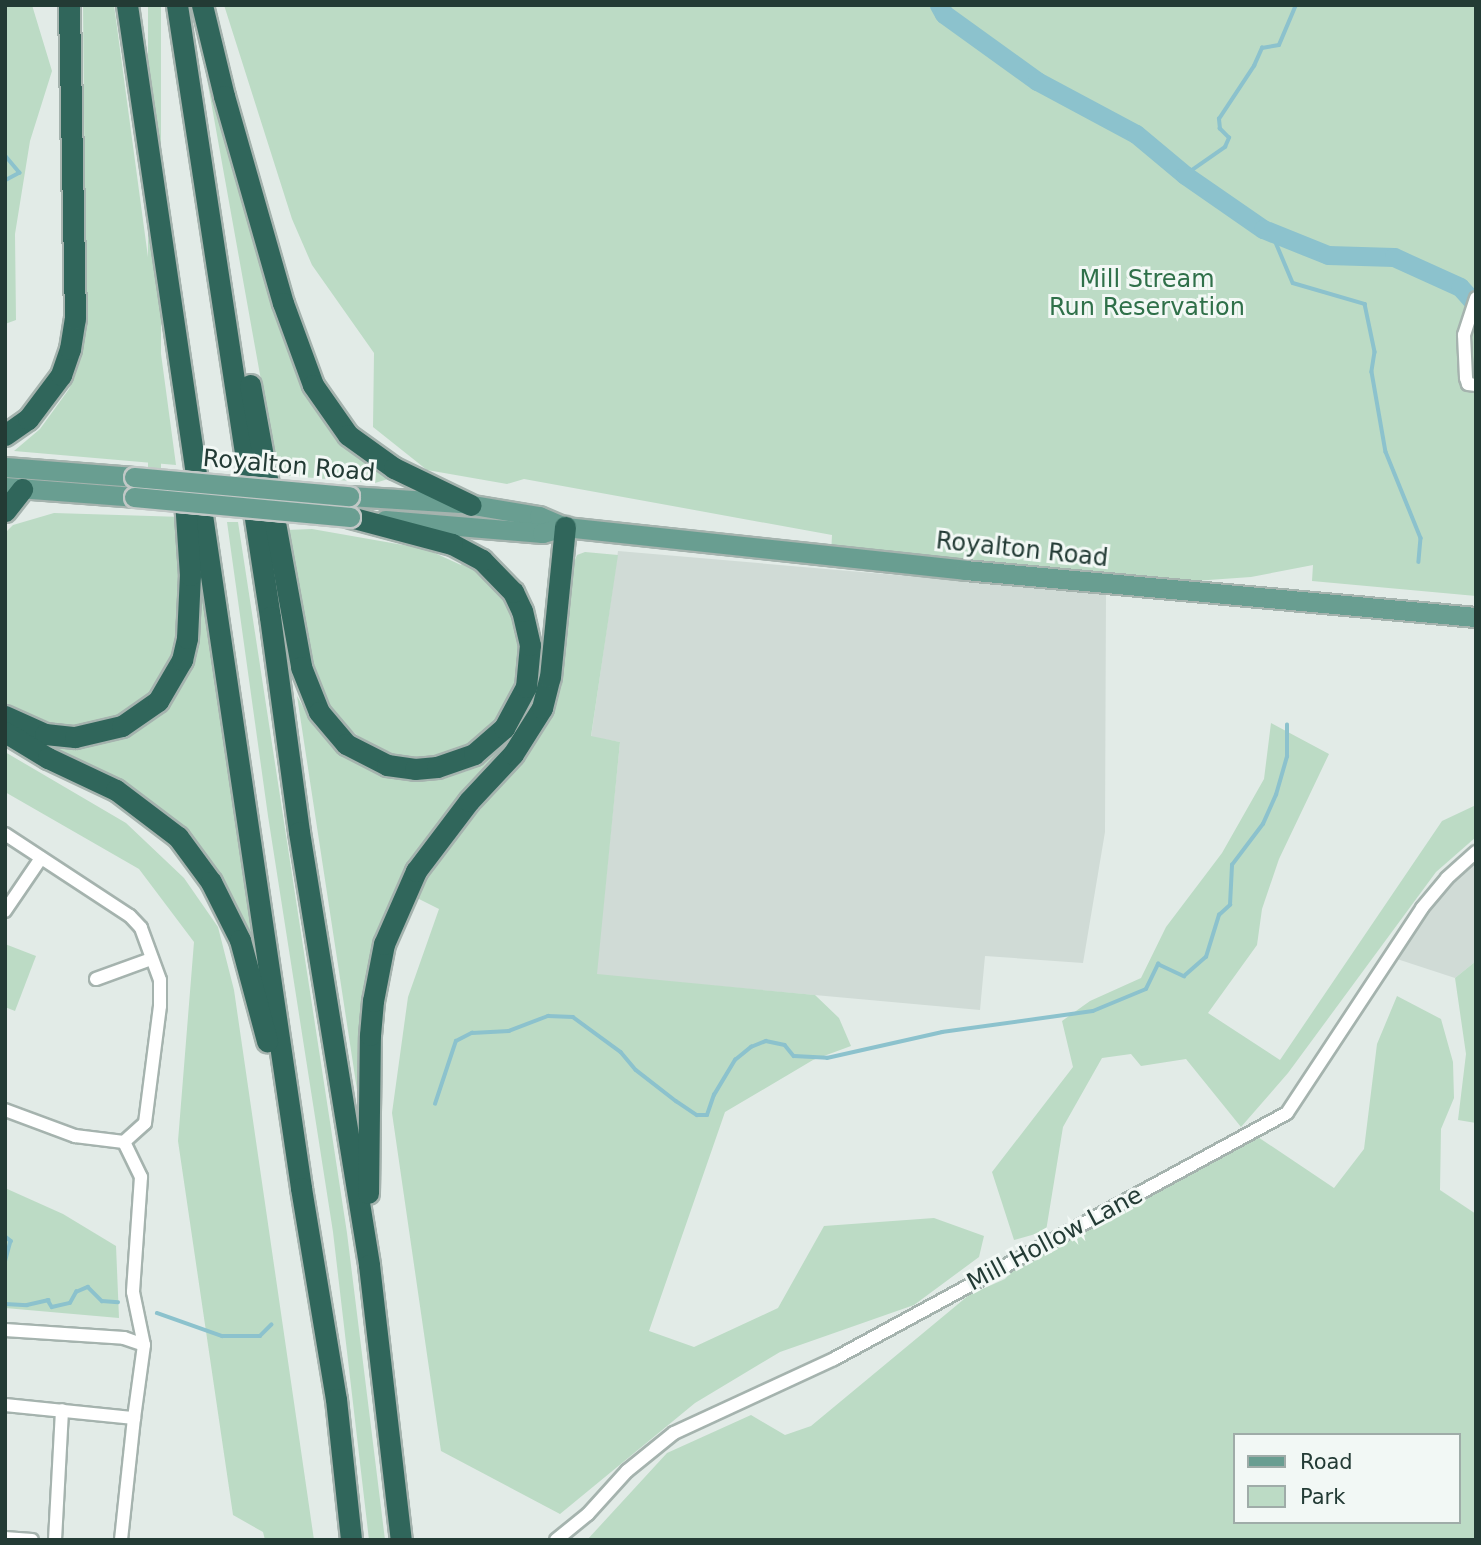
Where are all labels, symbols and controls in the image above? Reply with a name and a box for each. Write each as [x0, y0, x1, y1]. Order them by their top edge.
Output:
park label: Mill Stream Run Reservation [1049, 266, 1245, 322]
street label: Royalton Road [202, 444, 376, 488]
street label: Royalton Road [934, 527, 1110, 573]
street label: Mill Hollow Lane [962, 1181, 1148, 1297]
legend [1232, 1433, 1460, 1524]
text: Road [1300, 1450, 1353, 1474]
text: Park [1300, 1485, 1345, 1509]

